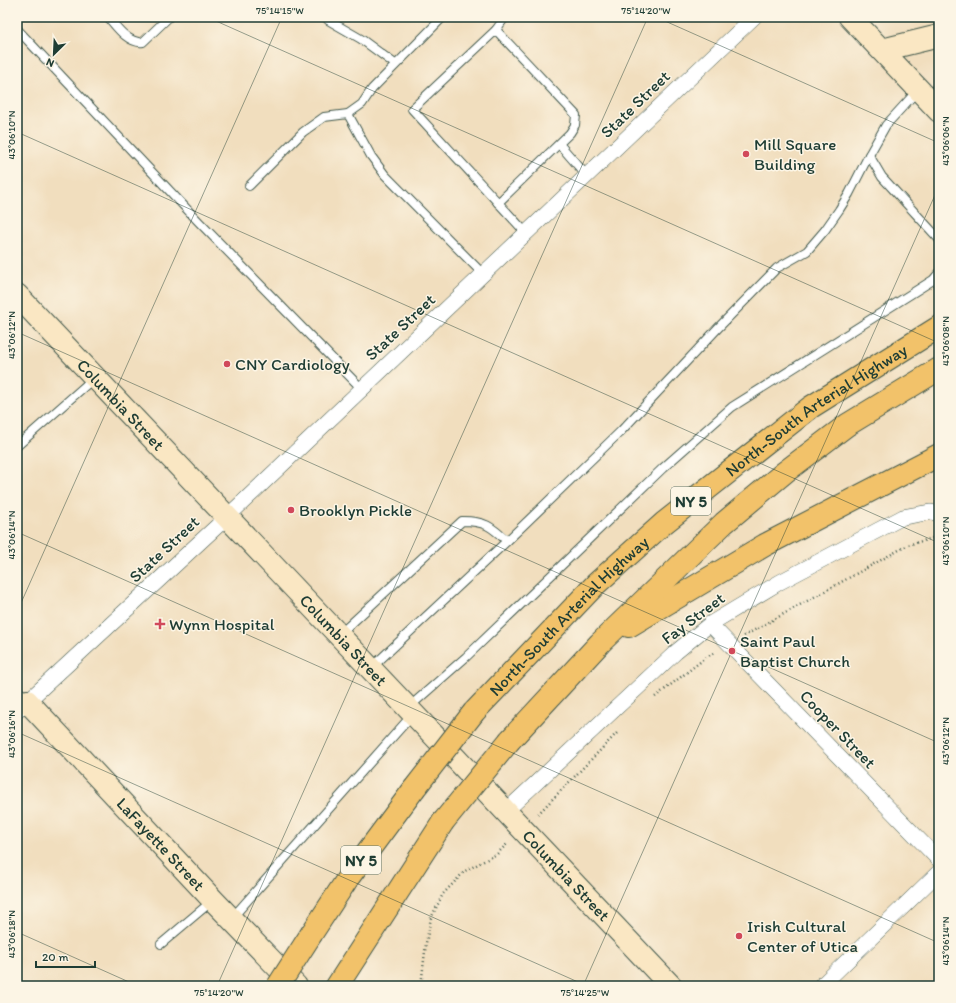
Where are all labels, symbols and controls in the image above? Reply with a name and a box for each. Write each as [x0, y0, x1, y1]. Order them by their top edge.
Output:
text: 75°14'15"W [256, 4, 304, 17]
text: 75°14'20"W [621, 4, 671, 17]
north arrow [34, 34, 74, 74]
text: N [44, 55, 56, 70]
street label: State Street [596, 66, 674, 142]
text: 43°06'10"N [5, 110, 18, 159]
text: 43°06'06"N [939, 116, 952, 166]
place label: Mill Square Building [754, 134, 836, 174]
marker: Mill Square Building [741, 149, 751, 159]
street label: State Street [361, 289, 440, 364]
text: 43°06'12"N [5, 311, 18, 359]
text: 43°06'08"N [939, 316, 952, 366]
street label: North-South Arterial Highway [721, 339, 911, 481]
place label: CNY Cardiology [235, 354, 350, 374]
street label: Columbia Street [73, 355, 169, 455]
marker: CNY Cardiology [222, 359, 232, 369]
road number: NY 5 [671, 487, 711, 515]
place label: Brooklyn Pickle [299, 500, 412, 520]
marker: Brooklyn Pickle [286, 505, 296, 515]
text: 43°06'14"N [5, 510, 18, 559]
street label: State Street [125, 511, 204, 586]
text: 43°06'10"N [939, 516, 952, 565]
street label: North-South Arterial Highway [485, 532, 653, 700]
street label: Fay Street [657, 588, 729, 648]
street label: Columbia Street [296, 590, 391, 690]
place label: Wynn Hospital [169, 614, 275, 634]
marker: Wynn Hospital [154, 618, 166, 630]
place label: Saint Paul Baptist Church [740, 631, 850, 671]
marker: Saint Paul Baptist Church [727, 646, 737, 656]
street label: Cooper Street [796, 686, 881, 773]
text: 43°06'16"N [5, 710, 18, 758]
text: 43°06'12"N [939, 717, 952, 765]
street label: LaFayette Street [112, 793, 209, 895]
street label: Columbia Street [518, 825, 614, 925]
road number: NY 5 [341, 846, 381, 874]
text: 43°06'18"N [5, 910, 18, 958]
place label: Irish Cultural Center of Utica [747, 916, 858, 956]
text: 43°06'14"N [939, 916, 952, 965]
marker: Irish Cultural Center of Utica [734, 931, 744, 941]
scale bar [36, 943, 95, 969]
text: 20 m [42, 950, 69, 964]
text: 75°14'20"W [194, 986, 244, 999]
text: 75°14'25"W [561, 986, 610, 999]

